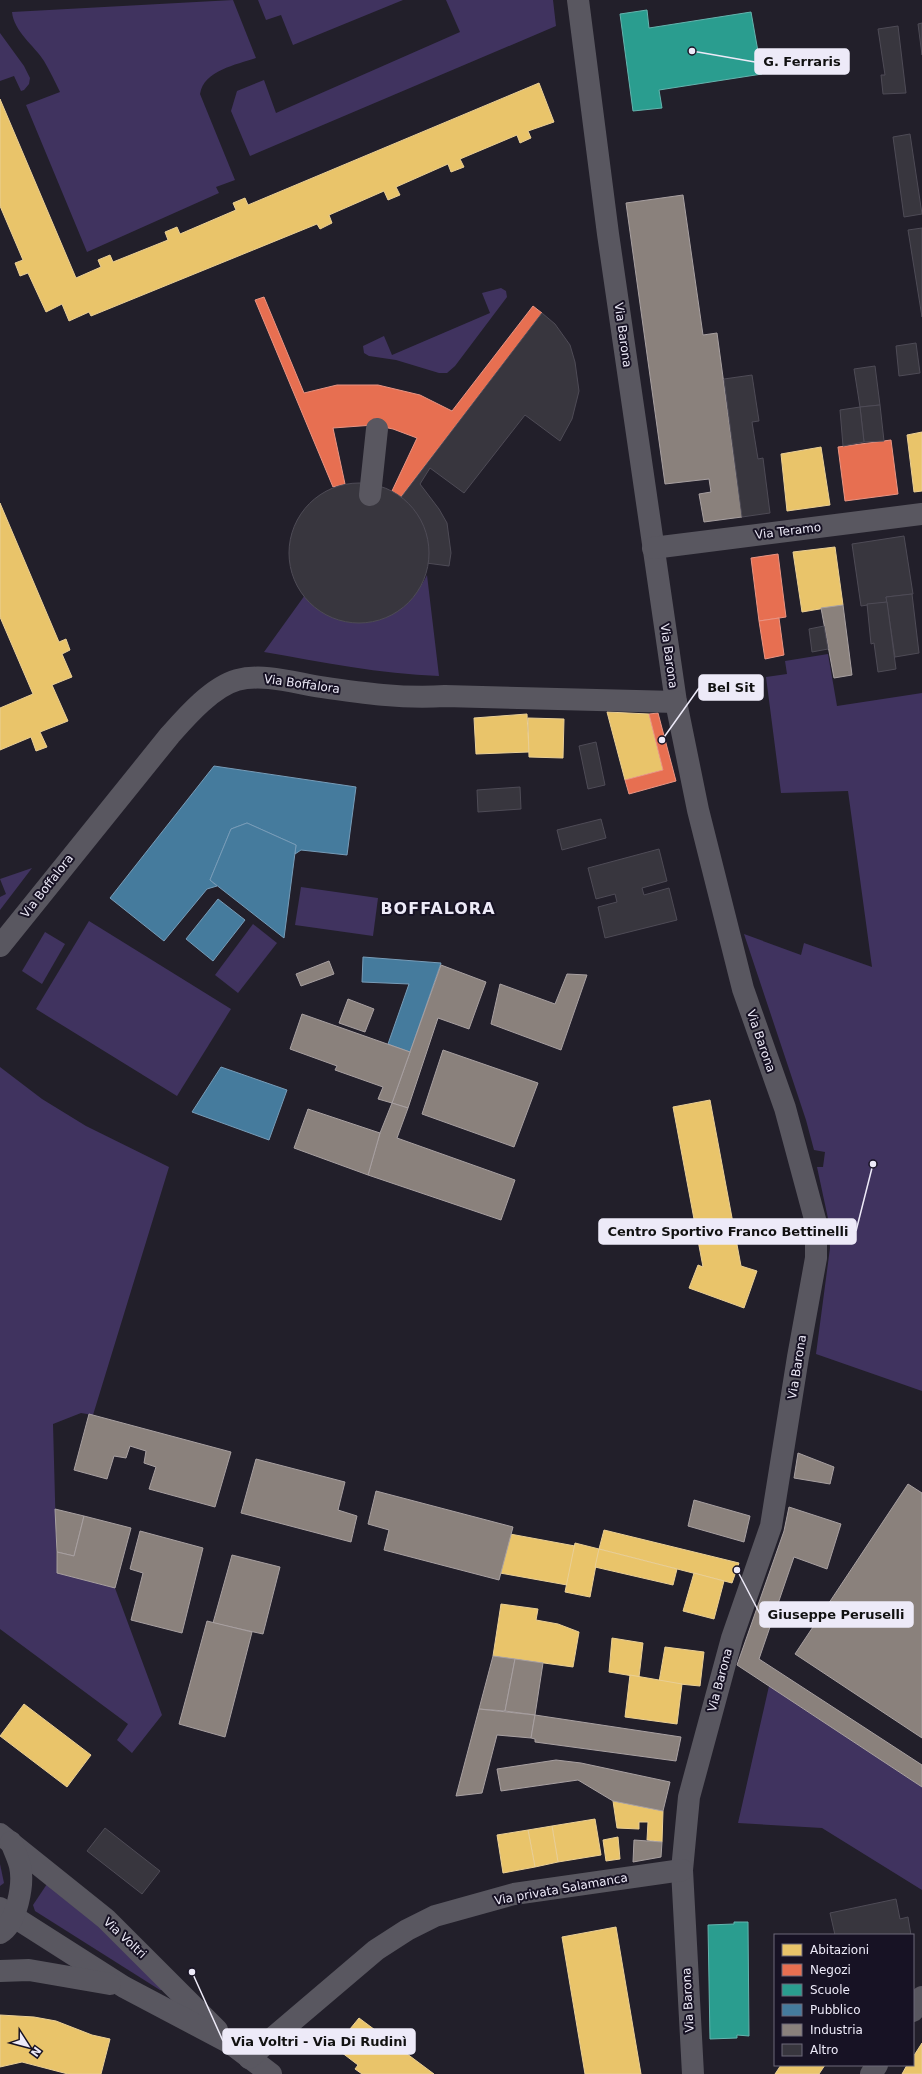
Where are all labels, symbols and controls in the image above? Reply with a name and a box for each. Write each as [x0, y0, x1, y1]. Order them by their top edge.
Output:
callout: G. Ferraris [755, 49, 849, 74]
text: G. Ferraris [763, 54, 841, 69]
street label: Via Barona [612, 302, 634, 368]
street label: Via Teramo [754, 520, 822, 542]
street label: Via Barona [658, 623, 680, 689]
street label: Via Boffalora [263, 672, 341, 696]
callout: Bel Sit [699, 675, 763, 700]
text: Bel Sit [707, 680, 755, 695]
street label: Via Boffalora [18, 852, 76, 920]
district label: BOFFALORA [380, 899, 496, 918]
street label: Via Barona [744, 1008, 778, 1074]
callout: Centro Sportivo Franco Bettinelli [599, 1219, 856, 1244]
text: Centro Sportivo Franco Bettinelli [607, 1224, 849, 1239]
street label: Via Barona [785, 1334, 809, 1400]
callout: Giuseppe Peruselli [760, 1602, 913, 1627]
text: Giuseppe Peruselli [768, 1607, 904, 1622]
street label: Via Barona [705, 1647, 735, 1713]
street label: Via privata Salamanca [493, 1870, 629, 1908]
street label: Via Voltri [101, 1915, 149, 1961]
legend [774, 1934, 914, 2066]
text: Abitazioni [810, 1943, 869, 1957]
text: Negozi [810, 1963, 851, 1977]
street label: Via Barona [679, 1967, 697, 2033]
text: Scuole [810, 1983, 850, 1997]
text: Pubblico [810, 2003, 860, 2017]
text: Industria [810, 2023, 863, 2037]
north arrow [8, 2026, 48, 2066]
callout: Via Voltri - Via Di Rudinì [223, 2029, 415, 2054]
text: Via Voltri - Via Di Rudinì [231, 2034, 407, 2049]
text: Altro [810, 2043, 838, 2057]
text: N [28, 2044, 44, 2059]

